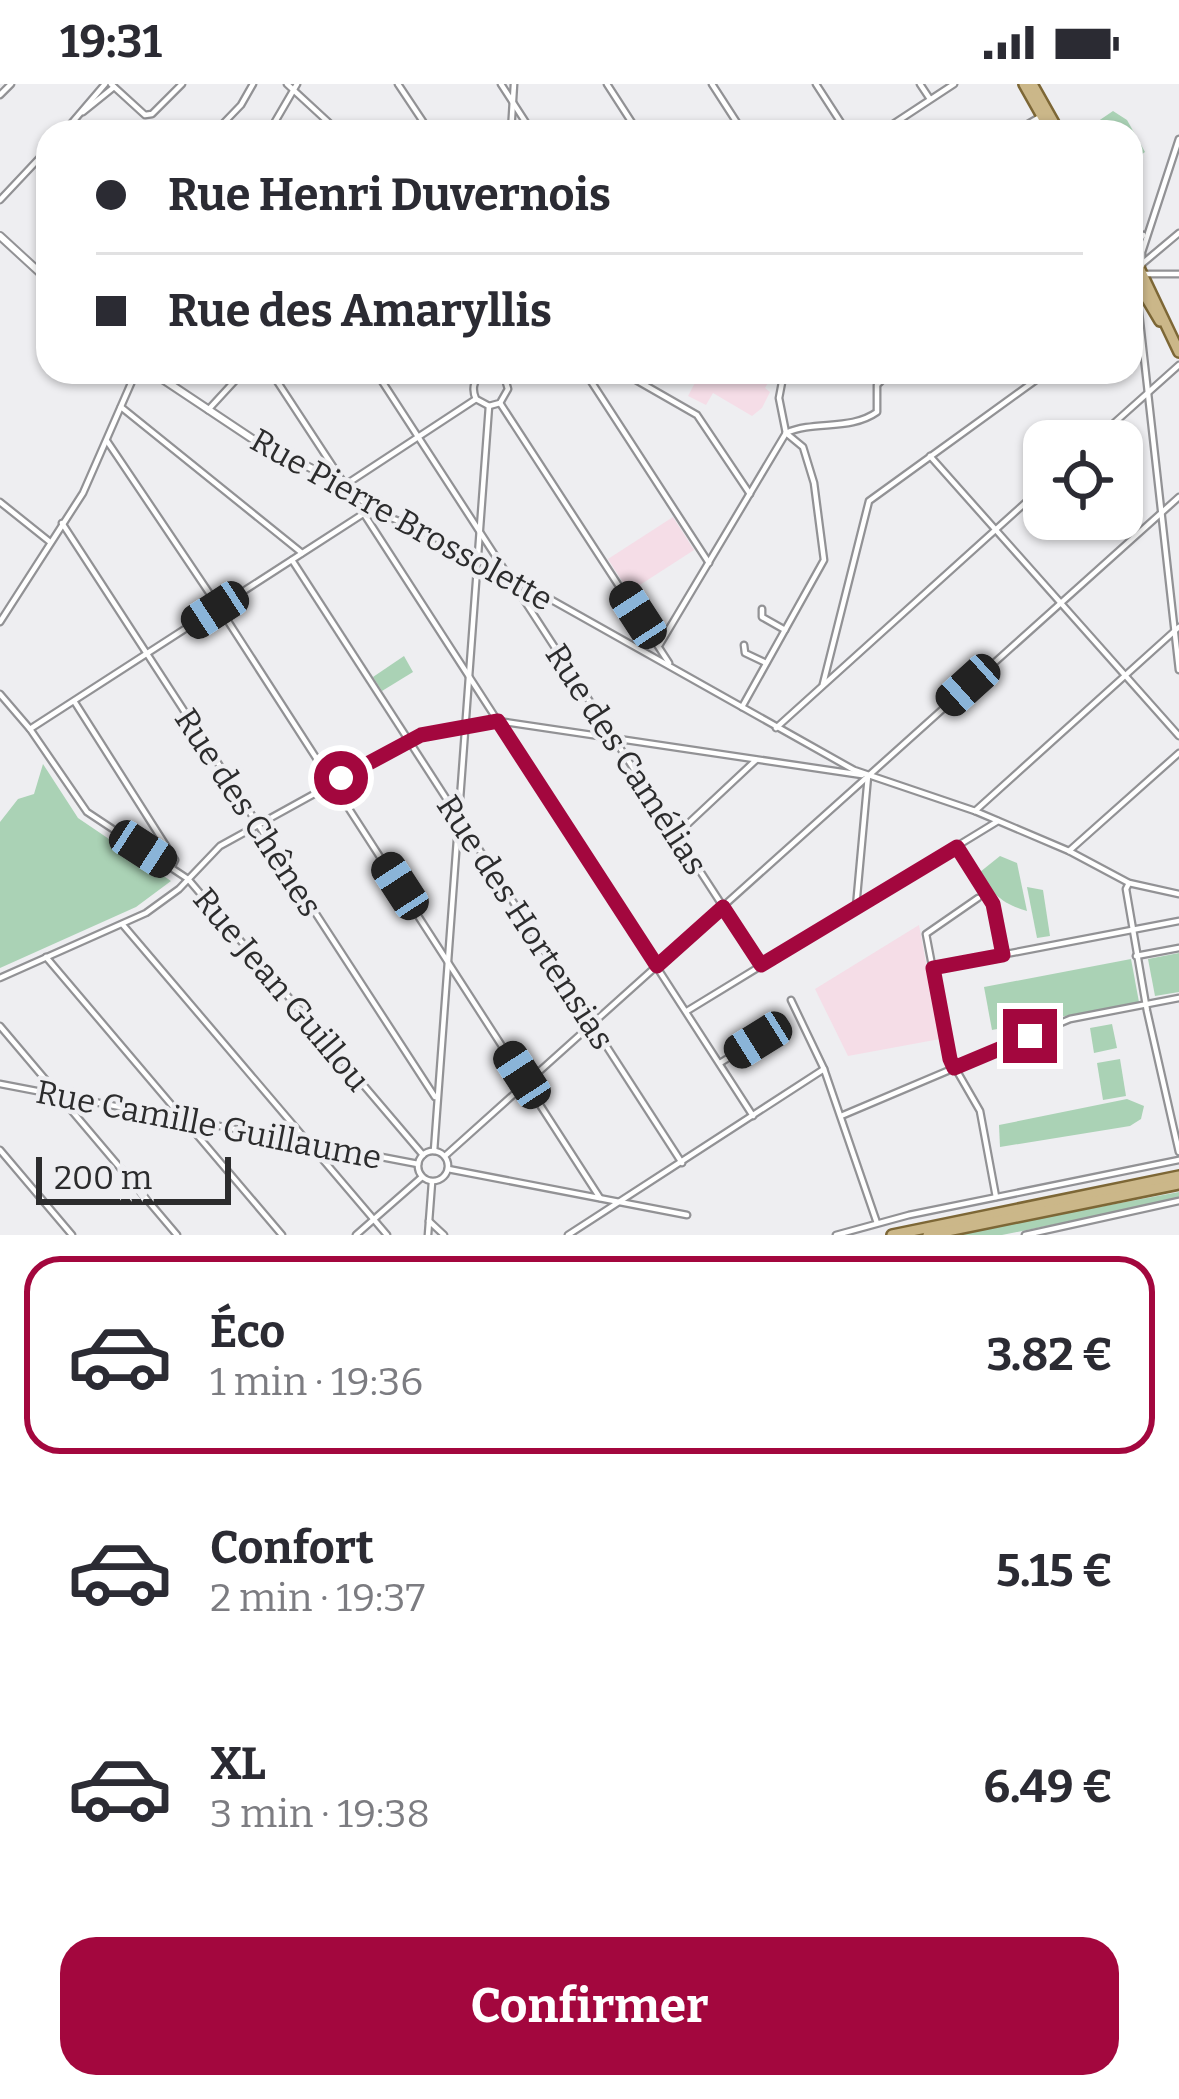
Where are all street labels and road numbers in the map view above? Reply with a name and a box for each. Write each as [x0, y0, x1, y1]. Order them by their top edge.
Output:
street label: Rue Pierre Brossolette [244, 420, 560, 620]
street label: Rue des Camélias [537, 637, 716, 882]
street label: Rue des Chênes [166, 701, 330, 924]
street label: Rue des Hortensias [428, 788, 622, 1057]
street label: Rue Jean Guillou [185, 880, 378, 1099]
street label: Rue Camille Guillaume [33, 1072, 385, 1178]

